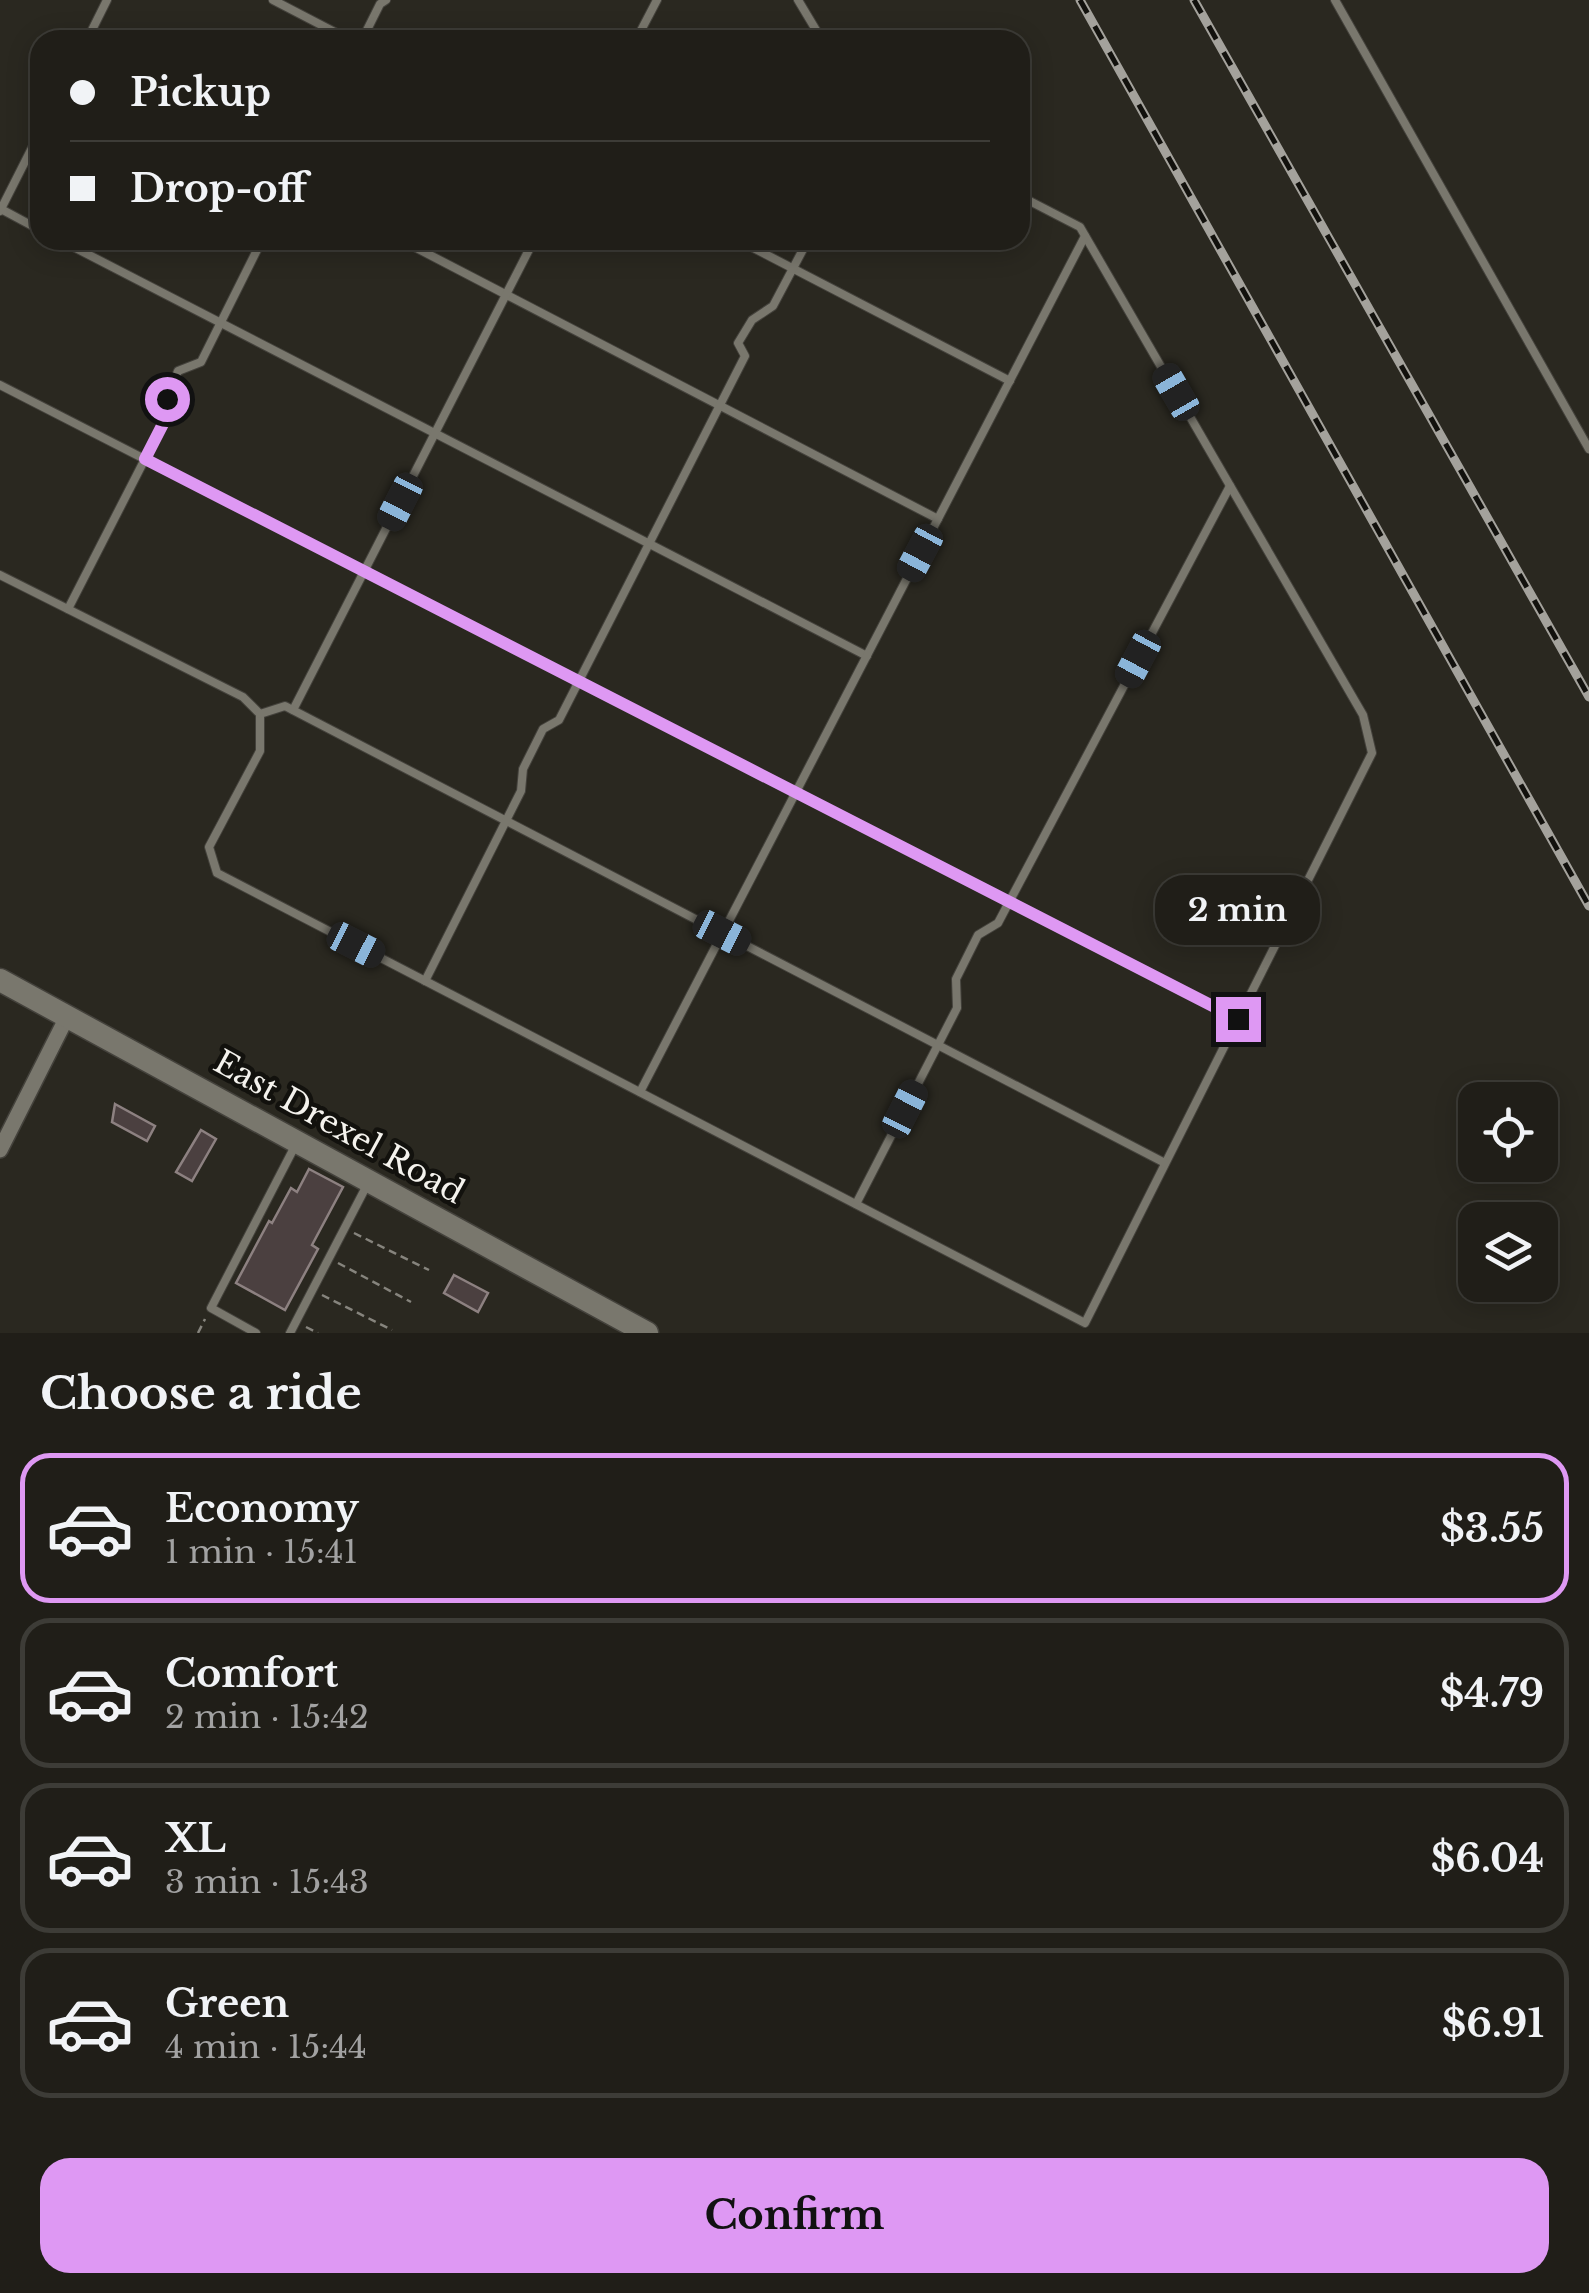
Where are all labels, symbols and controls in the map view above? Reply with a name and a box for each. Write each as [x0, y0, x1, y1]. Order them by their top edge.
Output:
text: Pickup [130, 69, 271, 116]
text: Drop-off [130, 165, 307, 212]
car [1148, 359, 1204, 425]
route start [145, 377, 190, 422]
car [373, 468, 427, 536]
car [893, 519, 947, 587]
car [1111, 625, 1165, 693]
callout: 2 min [1156, 874, 1320, 944]
text: 2 min [1188, 890, 1287, 930]
car [688, 906, 756, 960]
car [322, 918, 390, 972]
route end [1216, 997, 1261, 1042]
street label: East Drexel Road [207, 1042, 471, 1212]
car [878, 1075, 932, 1143]
map controls [1458, 1082, 1558, 1302]
button: locate [1458, 1082, 1558, 1182]
button: layers [1458, 1202, 1558, 1302]
text: Choose a ride [40, 1365, 362, 1421]
icon: car [45, 1483, 135, 1573]
text: Economy [165, 1485, 359, 1532]
text: $3.55 [1440, 1505, 1544, 1552]
text: 1 min · 15:41 [165, 1532, 358, 1572]
icon: car [45, 1648, 135, 1738]
text: Comfort [165, 1650, 338, 1697]
text: $4.79 [1440, 1670, 1544, 1717]
text: 2 min · 15:42 [165, 1697, 369, 1737]
icon: car [45, 1813, 135, 1903]
text: XL [165, 1815, 226, 1862]
text: $6.04 [1431, 1835, 1544, 1882]
text: 3 min · 15:43 [165, 1862, 369, 1902]
icon: car [45, 1978, 135, 2068]
text: Green [165, 1980, 289, 2027]
text: $6.91 [1442, 2000, 1544, 2047]
text: 4 min · 15:44 [165, 2027, 367, 2067]
button: Confirm [40, 2158, 1549, 2273]

